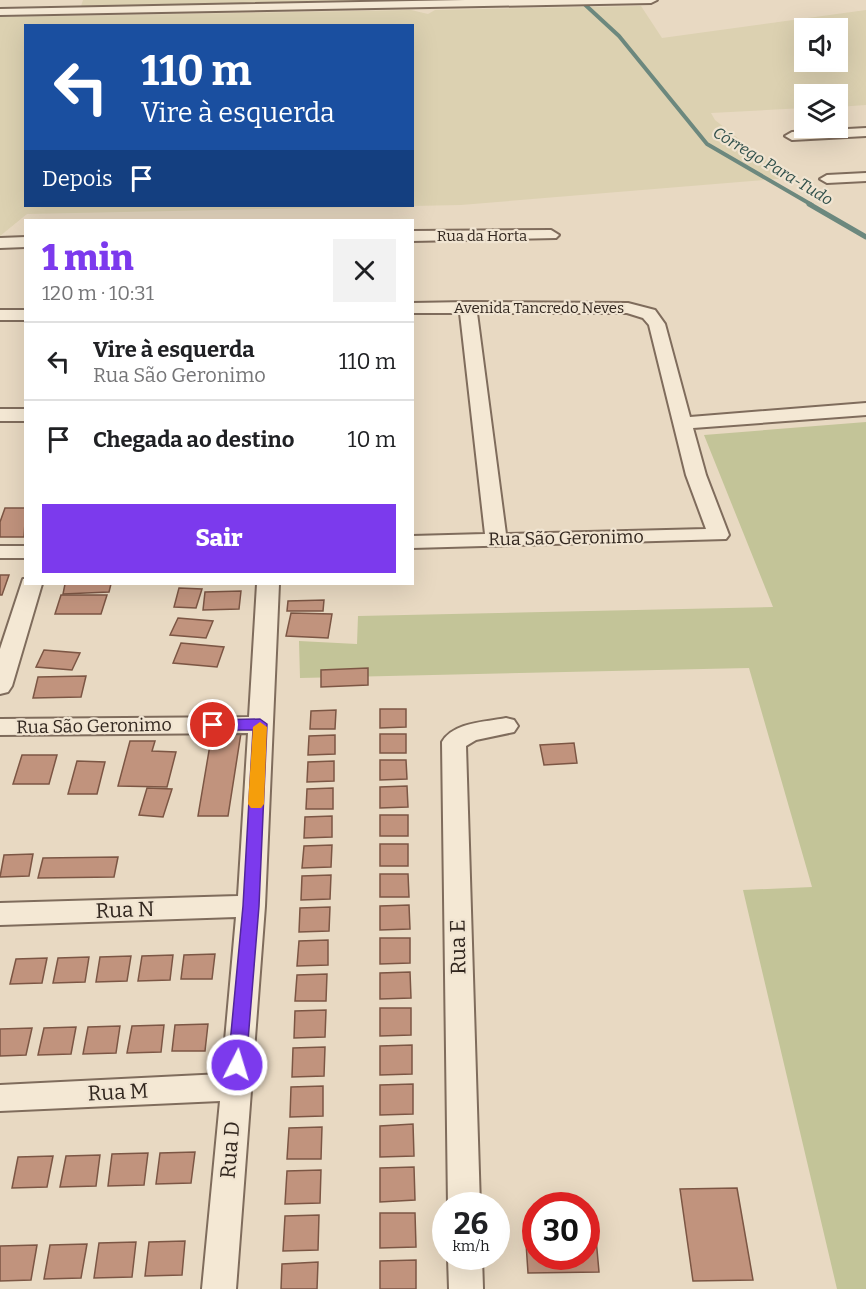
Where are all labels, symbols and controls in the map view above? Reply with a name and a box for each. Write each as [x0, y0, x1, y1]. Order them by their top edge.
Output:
map controls [794, 18, 848, 138]
button: sound [794, 18, 848, 72]
text: 110 m [141, 46, 252, 96]
icon: left [42, 48, 120, 126]
button: layers [794, 84, 848, 138]
text: Vire à esquerda [141, 97, 335, 129]
water label: Córrego Para-Tudo [710, 123, 837, 209]
icon: arrive [125, 162, 158, 195]
text: Depois [42, 165, 113, 192]
street label: Rua da Horta [437, 227, 527, 245]
text: 1 min [42, 236, 134, 280]
button: close [333, 239, 396, 302]
text: 120 m · 10:31 [42, 281, 154, 305]
street label: Avenida Tancredo Neves [454, 299, 624, 317]
text: Vire à esquerda [93, 336, 254, 363]
icon: left [42, 345, 75, 378]
text: 110 m [339, 348, 396, 375]
text: Rua São Geronimo [93, 363, 266, 387]
icon: arrive [42, 423, 75, 456]
text: Chegada ao destino [93, 426, 294, 453]
text: 10 m [348, 426, 396, 453]
button: Sair [42, 504, 396, 573]
street label: Rua São Geronimo [488, 526, 644, 550]
pin [187, 699, 238, 750]
icon: arrive [196, 708, 229, 741]
street label: Rua São Geronimo [16, 714, 172, 738]
street label: Rua N [95, 896, 155, 924]
street label: Rua E [445, 919, 471, 975]
position arrow [205, 1033, 269, 1097]
street label: Rua M [87, 1077, 149, 1107]
street label: Rua D [215, 1120, 245, 1180]
speed limit sign: 30 [522, 1192, 600, 1270]
text: 26 [454, 1206, 488, 1242]
text: km/h [452, 1237, 490, 1255]

